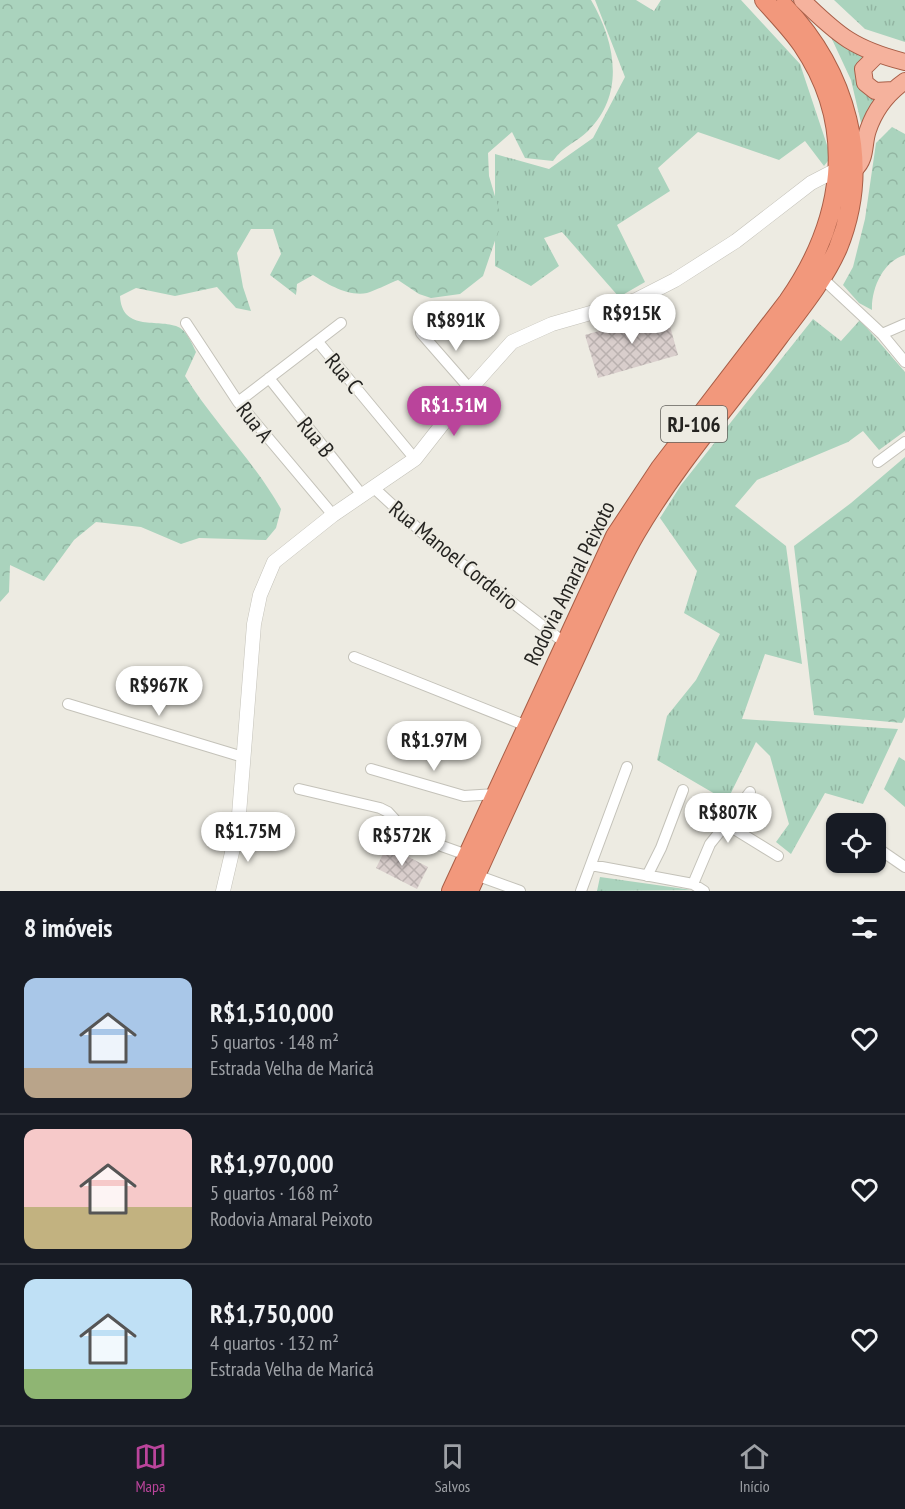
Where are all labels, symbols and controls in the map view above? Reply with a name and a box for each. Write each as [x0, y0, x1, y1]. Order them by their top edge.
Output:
pin: R$915K [583, 294, 681, 345]
text: R$915K [603, 300, 661, 326]
pin: R$891K [407, 301, 505, 352]
text: R$891K [427, 307, 485, 333]
street label: Rua C [319, 347, 369, 399]
pin: R$1.51M [399, 386, 509, 437]
text: R$1.51M [421, 392, 487, 418]
street label: Rua A [231, 396, 280, 448]
road number: RJ-106 [661, 406, 727, 442]
street label: Rua B [291, 411, 341, 463]
street label: Rua Manoel Cordeiro [384, 494, 524, 616]
street label: Rodovia Amaral Peixoto [517, 496, 621, 670]
pin: R$967K [110, 666, 208, 717]
text: R$967K [130, 672, 188, 698]
pin: R$1.97M [379, 721, 489, 772]
text: R$1.97M [401, 727, 467, 753]
pin: R$807K [679, 793, 777, 844]
text: R$807K [699, 799, 757, 825]
pin: R$1.75M [193, 812, 303, 863]
map controls [826, 813, 886, 873]
button: locate [826, 813, 886, 873]
pin: R$572K [353, 816, 451, 867]
text: R$1.75M [215, 818, 281, 844]
text: R$572K [373, 822, 431, 848]
text: 8 imóveis [24, 911, 112, 944]
icon: filters [848, 911, 881, 944]
text: R$1,510,000 [210, 996, 334, 1029]
icon: home [72, 1002, 144, 1074]
icon: heart [848, 1022, 881, 1055]
text: 5 quartos · 148 m² [210, 1029, 339, 1055]
text: Estrada Velha de Maricá [210, 1055, 374, 1081]
text: R$1,970,000 [210, 1147, 334, 1180]
icon: home [72, 1153, 144, 1225]
icon: heart [848, 1173, 881, 1206]
text: 5 quartos · 168 m² [210, 1180, 339, 1206]
text: Rodovia Amaral Peixoto [210, 1206, 373, 1232]
text: R$1,750,000 [210, 1297, 334, 1330]
icon: home [72, 1303, 144, 1375]
icon: heart [848, 1323, 881, 1356]
text: 4 quartos · 132 m² [210, 1330, 339, 1356]
text: Estrada Velha de Maricá [210, 1356, 374, 1382]
tab: Mapa [134, 1440, 167, 1496]
tab: Salvos [435, 1440, 470, 1496]
tab: Início [738, 1440, 771, 1496]

